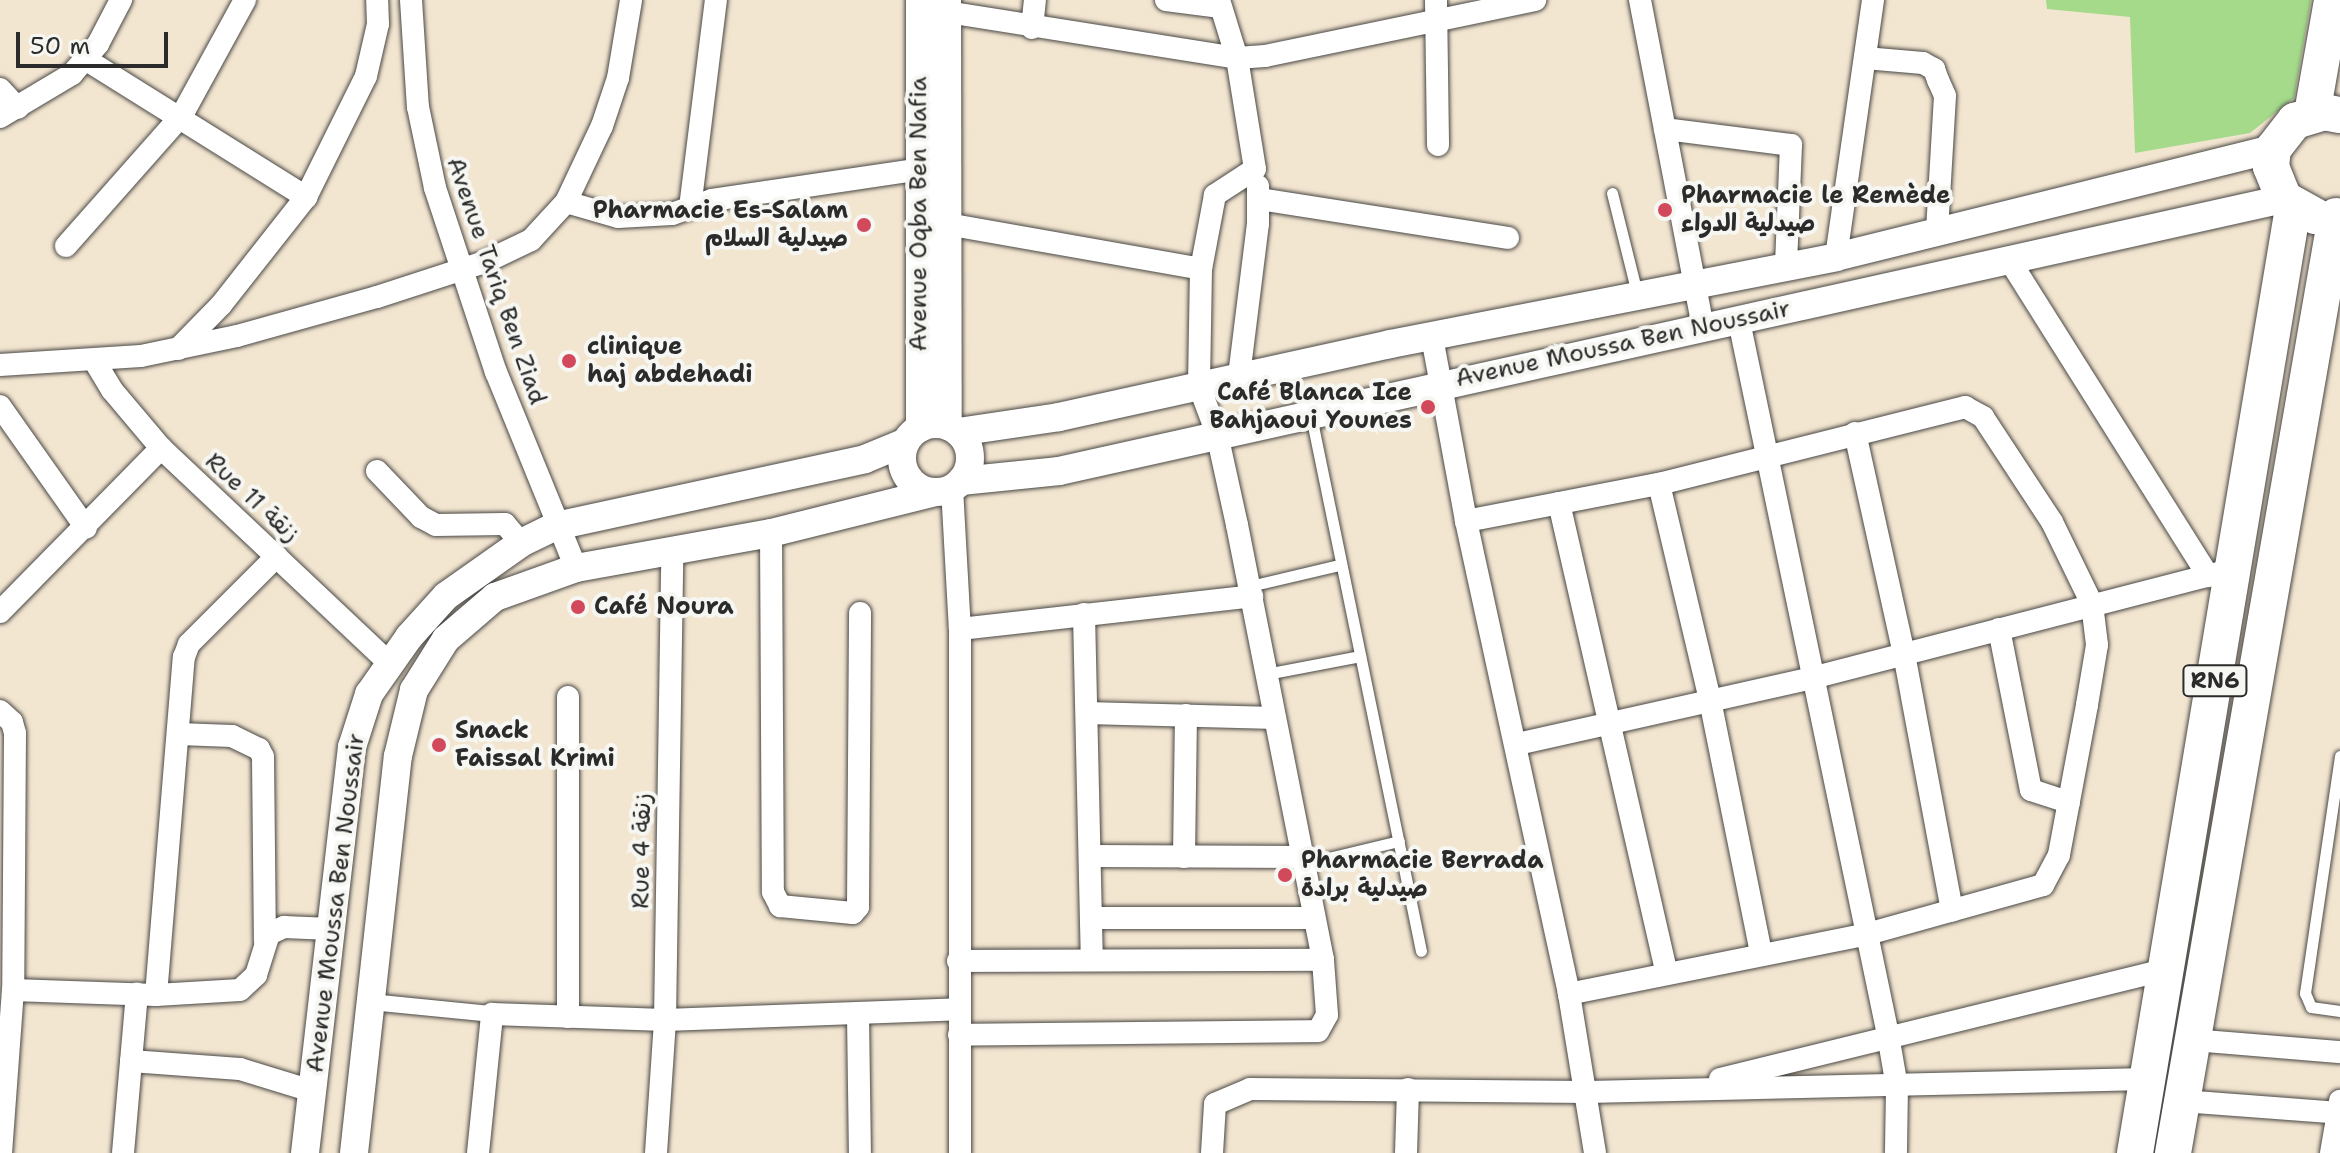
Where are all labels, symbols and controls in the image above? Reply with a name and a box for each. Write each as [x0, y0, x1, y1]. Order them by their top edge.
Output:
scale bar [20, 16, 172, 66]
text: 50 m [30, 30, 90, 62]
street label: Avenue Oqba Ben Nafia [905, 77, 933, 351]
street label: Avenue Tariq Ben Ziad [440, 154, 552, 408]
place label: Pharmacie le Remède صيدلية الدواء [1681, 182, 1950, 238]
place label: Pharmacie Es-Salam صيدلية السلام [593, 197, 848, 253]
marker: Pharmacie le Remède صيدلية الدواء [1656, 201, 1674, 219]
marker: Pharmacie Es-Salam صيدلية السلام [855, 216, 873, 234]
street label: Avenue Moussa Ben Noussair [1453, 294, 1793, 394]
place label: clinique haj abdehadi [587, 333, 753, 389]
marker: clinique haj abdehadi [558, 350, 580, 372]
place label: Café Blanca Ice Bahjaoui Younes [1209, 379, 1412, 435]
marker: Café Blanca Ice Bahjaoui Younes [1419, 398, 1437, 416]
street label: Rue 11 زنقة [199, 447, 305, 549]
place label: Café Noura [594, 593, 734, 621]
marker: Café Noura [569, 598, 587, 616]
road number: RN6 [2181, 663, 2249, 699]
place label: Snack Faissal Krimi [455, 717, 615, 773]
street label: Avenue Moussa Ben Noussair [301, 732, 371, 1074]
marker: Snack Faissal Krimi [430, 736, 448, 754]
street label: Rue 4 زنقة [627, 793, 657, 909]
place label: Pharmacie Berrada صيدلية برادة [1301, 847, 1544, 903]
marker: Pharmacie Berrada صيدلية برادة [1276, 866, 1294, 884]

